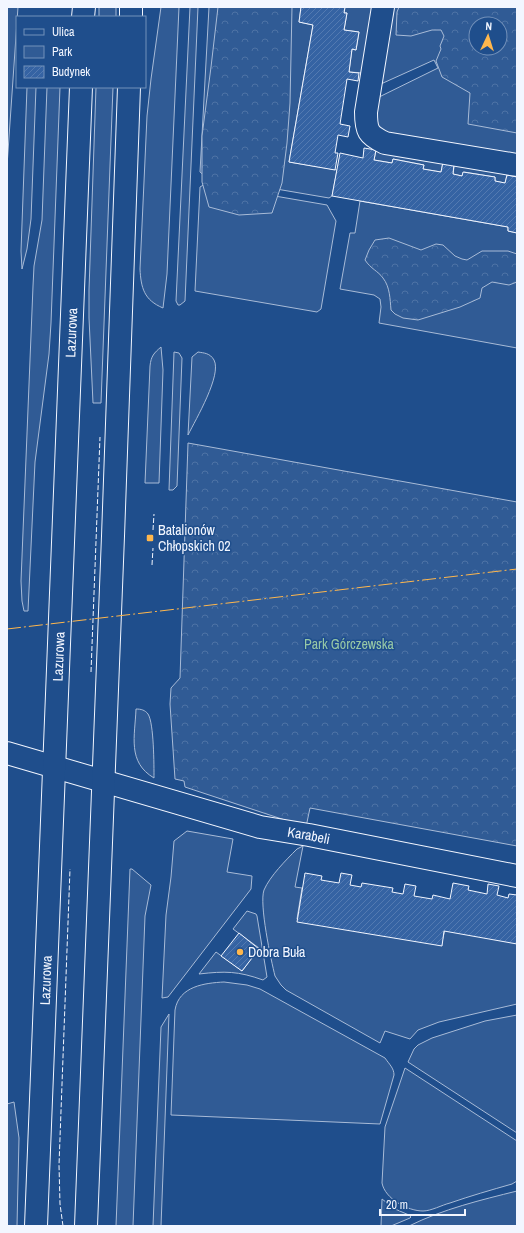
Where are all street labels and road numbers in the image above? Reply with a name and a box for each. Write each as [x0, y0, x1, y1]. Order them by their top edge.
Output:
street label: Lazurowa [61, 307, 81, 358]
street label: Lazurowa [49, 631, 69, 682]
street label: Karabeli [286, 823, 332, 848]
street label: Lazurowa [36, 954, 56, 1005]

